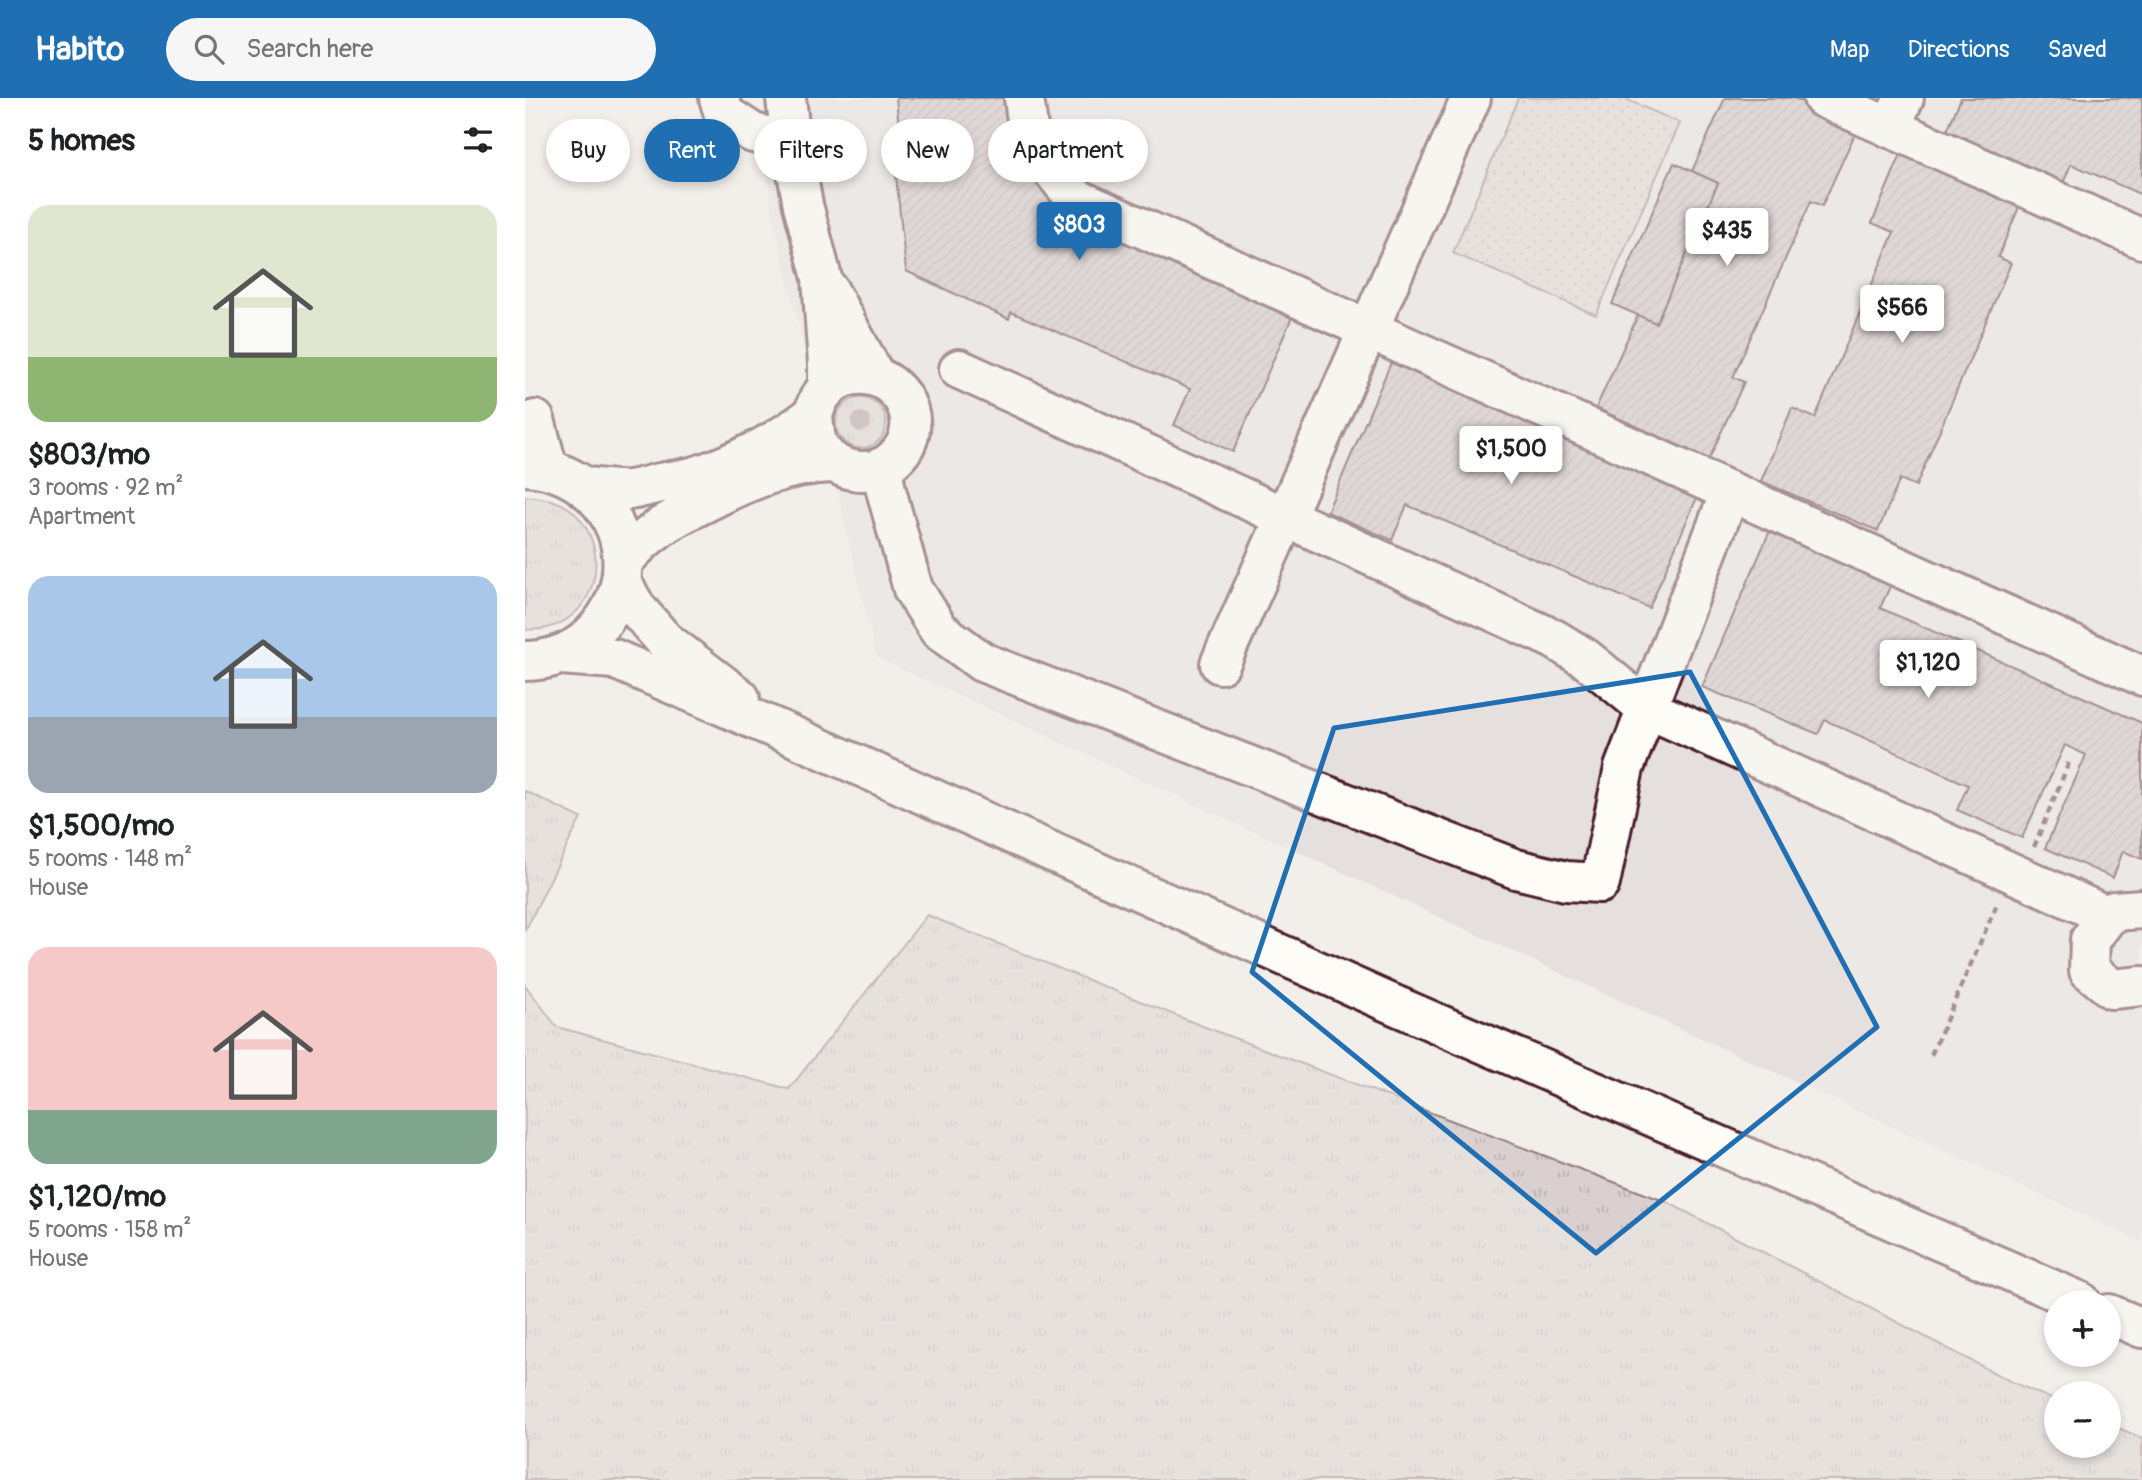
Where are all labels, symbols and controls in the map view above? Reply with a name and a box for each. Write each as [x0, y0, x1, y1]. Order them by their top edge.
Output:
search box [166, 18, 656, 81]
text: Habito [35, 29, 124, 70]
icon: search [190, 30, 228, 68]
text: Search here [246, 33, 373, 65]
text: Map [1830, 35, 1870, 64]
text: Directions [1908, 35, 2009, 64]
text: Saved [2047, 35, 2107, 64]
chip: Buy [546, 119, 630, 182]
chip: Rent [644, 119, 740, 182]
chip: Filters [754, 119, 867, 182]
chip: New [881, 119, 974, 182]
chip: Apartment [988, 119, 1148, 182]
icon: filters [459, 121, 497, 159]
text: 5 homes [28, 122, 135, 159]
pin: $803 [1038, 202, 1120, 262]
pin: $435 [1686, 208, 1768, 268]
text: $803 [1053, 210, 1105, 239]
text: $435 [1701, 216, 1753, 245]
icon: home [200, 250, 326, 376]
pin: $566 [1861, 286, 1943, 345]
text: $566 [1876, 293, 1928, 322]
pin: $1,500 [1454, 426, 1568, 486]
text: $1,500 [1475, 434, 1547, 463]
text: $803/mo [28, 436, 150, 473]
text: 3 rooms · 92 m² [28, 473, 183, 502]
text: Apartment [28, 502, 135, 531]
icon: home [200, 621, 326, 747]
pin: $1,120 [1871, 640, 1985, 700]
text: $1,120 [1896, 648, 1960, 677]
text: $1,500/mo [28, 807, 174, 844]
text: 5 rooms · 148 m² [28, 844, 192, 873]
text: House [28, 873, 88, 902]
icon: home [200, 992, 326, 1118]
text: $1,120/mo [28, 1178, 166, 1215]
text: 5 rooms · 158 m² [28, 1215, 191, 1244]
text: House [28, 1244, 88, 1273]
map controls [2044, 1290, 2121, 1458]
button: + [2044, 1290, 2121, 1367]
button: − [2044, 1381, 2121, 1458]

